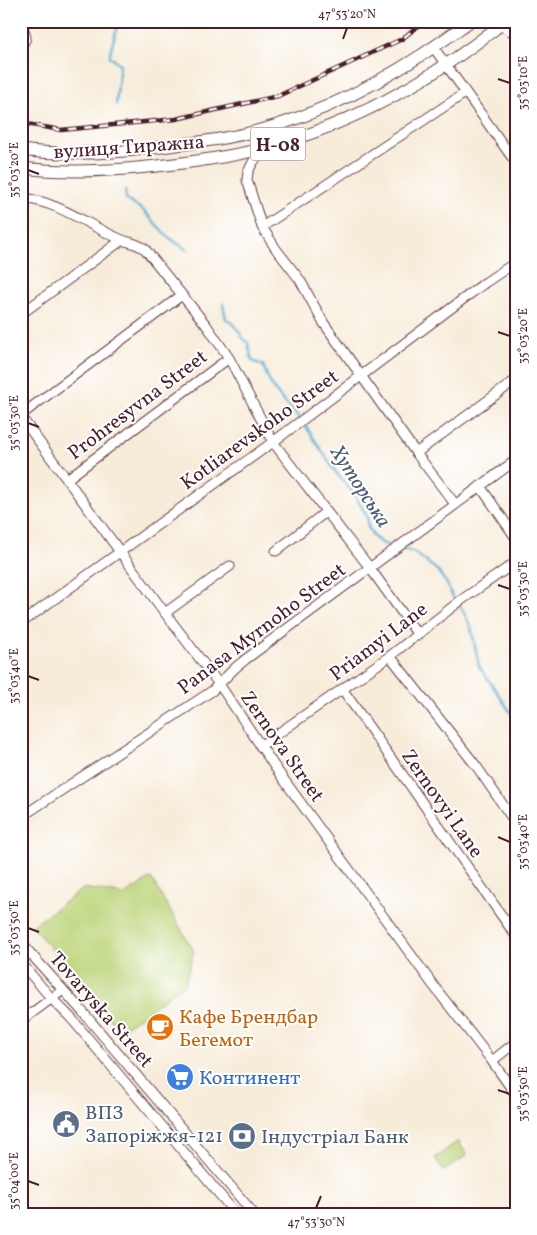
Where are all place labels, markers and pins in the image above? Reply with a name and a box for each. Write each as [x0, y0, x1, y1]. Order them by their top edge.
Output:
place label: Кафе Брендбар Бегемот [179, 1004, 318, 1055]
cafe icon: Кафе Брендбар Бегемот [145, 1012, 175, 1042]
supermarket icon: Континент [165, 1062, 195, 1092]
place label: Континент [199, 1065, 300, 1093]
place label: ВПЗ Запоріжжя-121 [85, 1100, 223, 1151]
public building icon: ВПЗ Запоріжжя-121 [51, 1109, 81, 1139]
bank icon: Індустріал Банк [227, 1121, 257, 1151]
place label: Індустріал Банк [261, 1124, 409, 1152]

